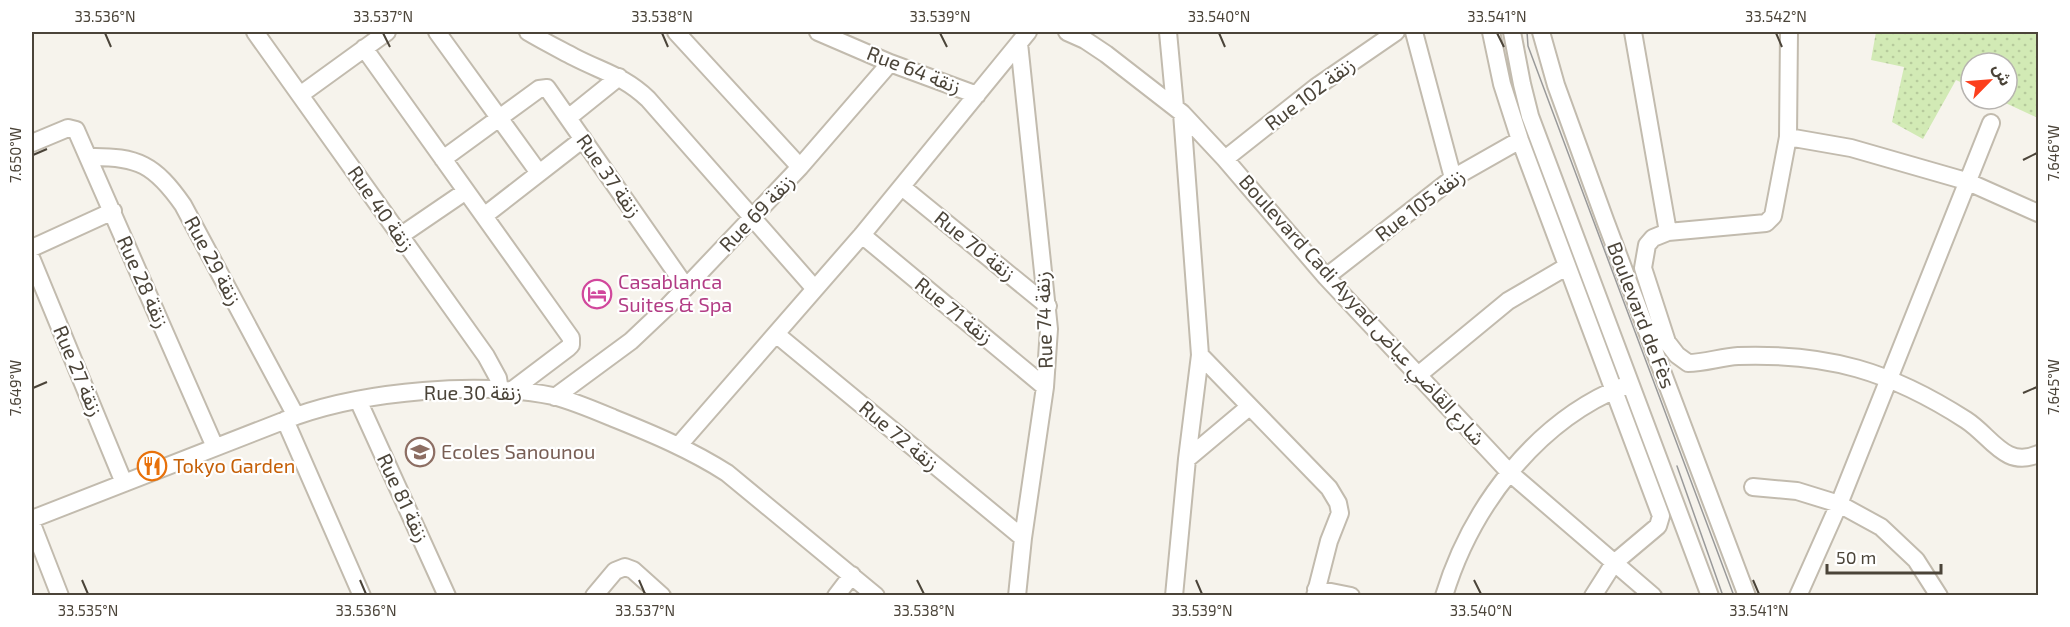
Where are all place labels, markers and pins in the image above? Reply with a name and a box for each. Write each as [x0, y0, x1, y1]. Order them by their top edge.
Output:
place label: Casablanca Suites & Spa [618, 269, 732, 316]
hotel icon: Casablanca Suites & Spa [581, 278, 613, 310]
school or university icon: Ecoles Sanounou [404, 436, 436, 468]
place label: Ecoles Sanounou [441, 439, 595, 463]
restaurant icon: Tokyo Garden [136, 450, 168, 482]
place label: Tokyo Garden [173, 453, 295, 477]

